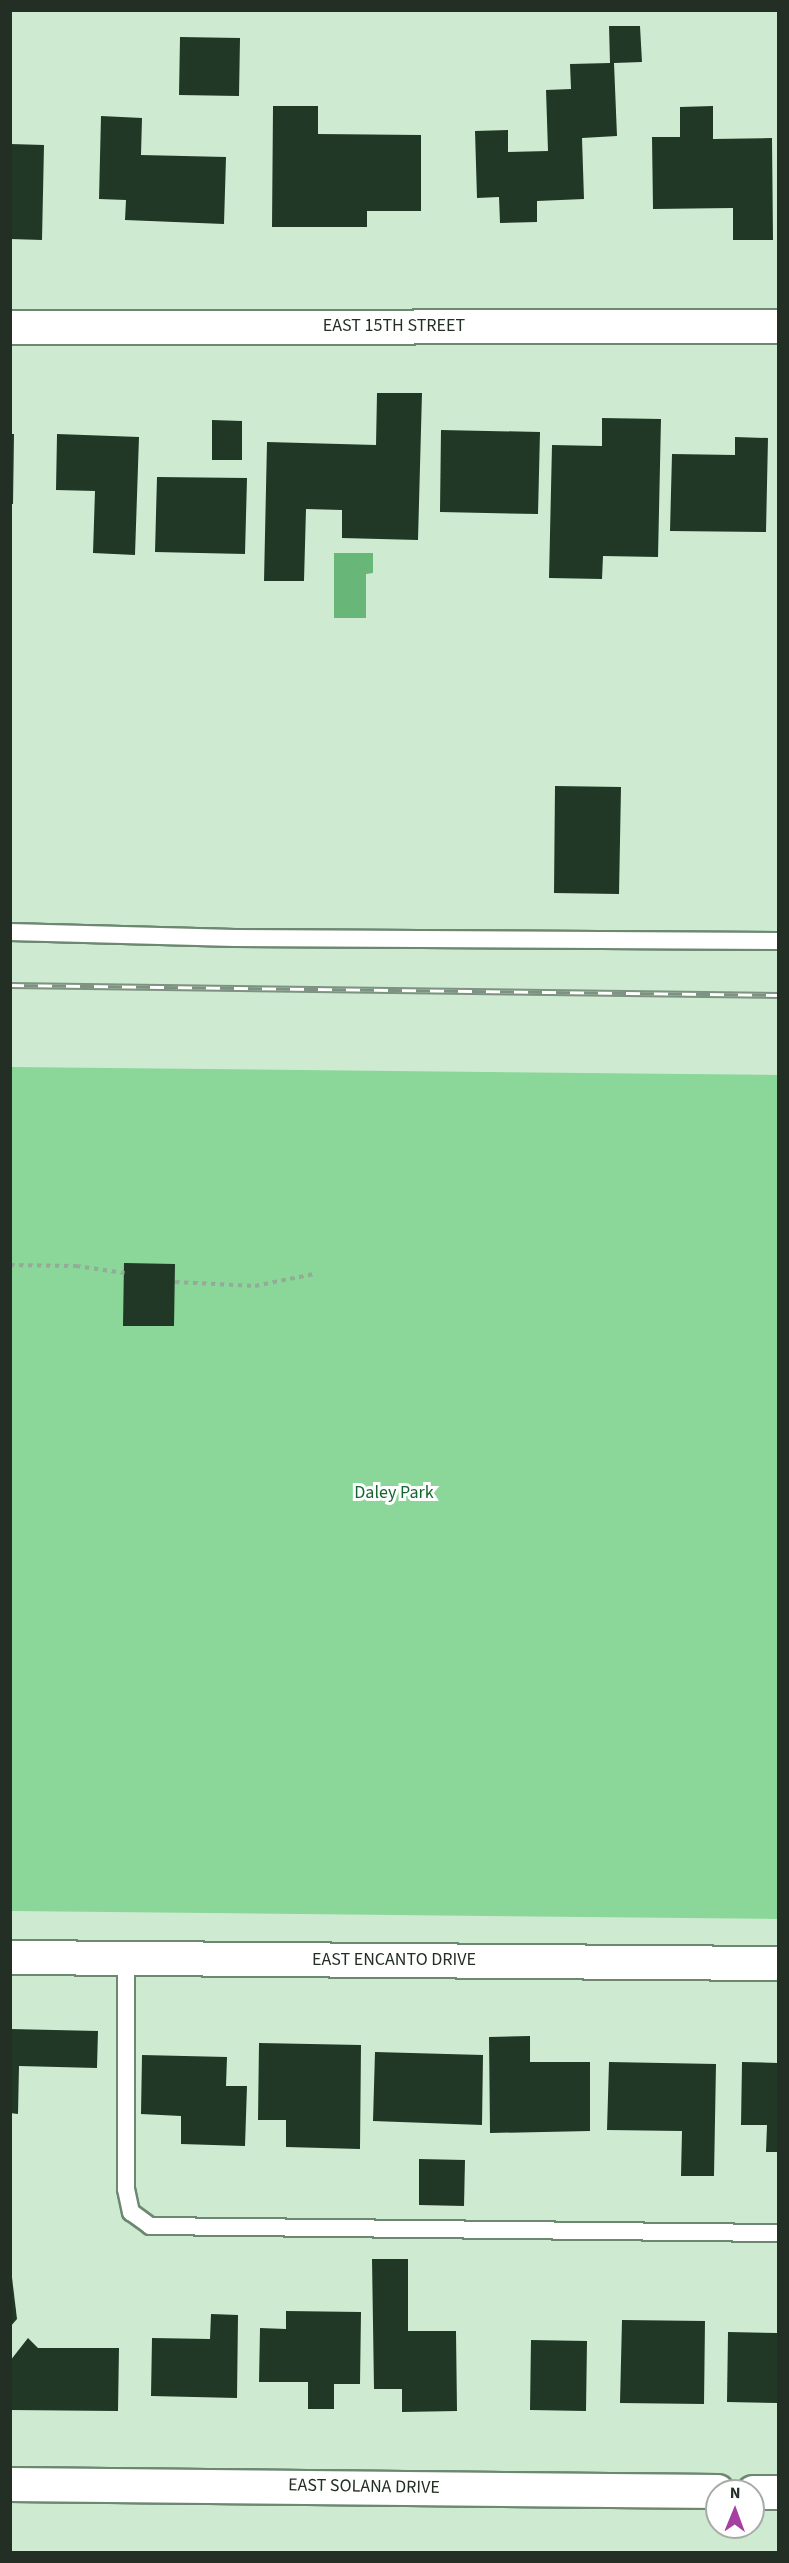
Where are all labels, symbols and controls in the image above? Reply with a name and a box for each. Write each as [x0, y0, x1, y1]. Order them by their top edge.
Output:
street label: EAST 15TH STREET [323, 315, 465, 337]
park label: Daley Park [354, 1482, 434, 1504]
street label: EAST ENCANTO DRIVE [312, 1949, 476, 1971]
street label: EAST SOLANA DRIVE [288, 2475, 440, 2499]
north arrow [705, 2479, 765, 2539]
text: N [730, 2482, 741, 2504]

